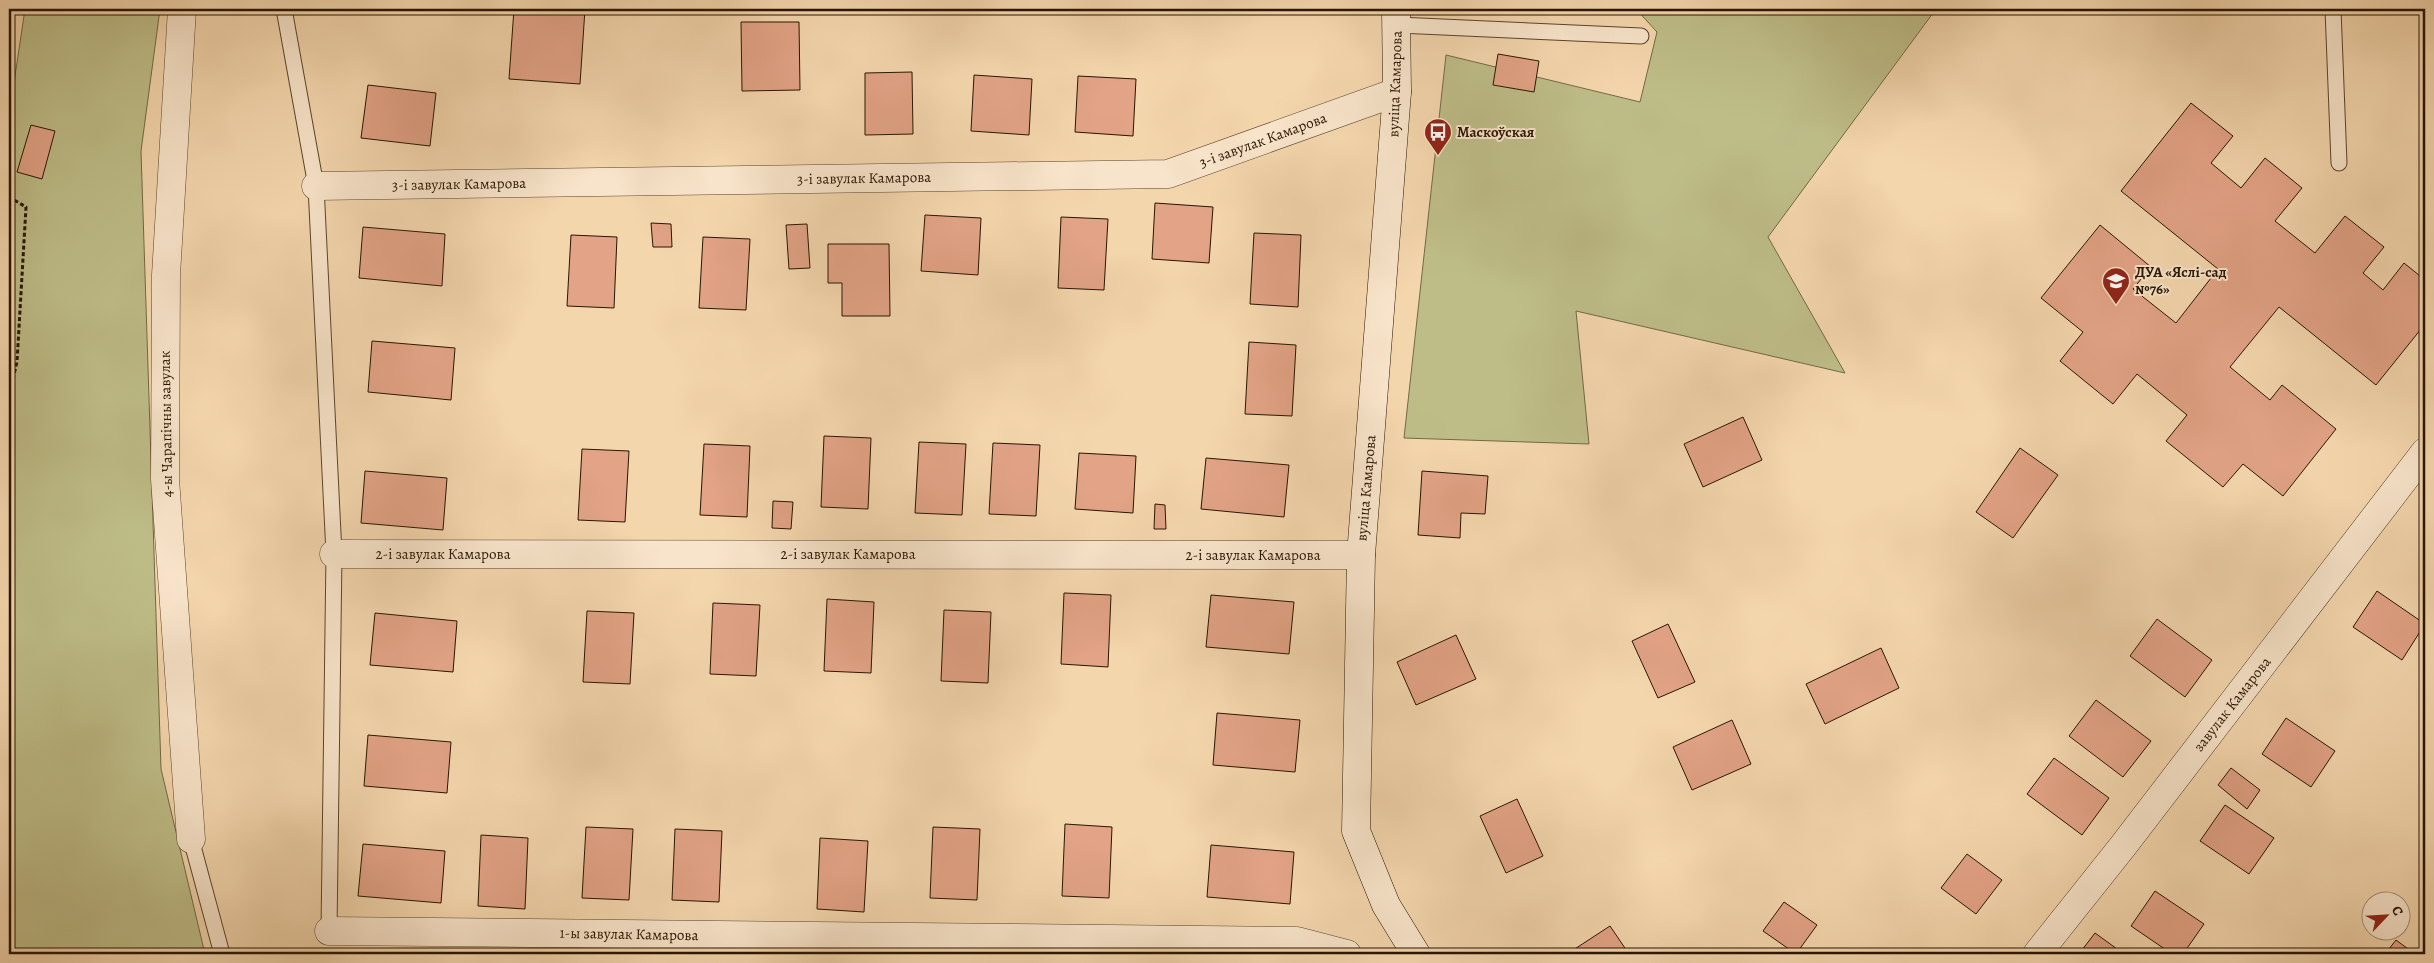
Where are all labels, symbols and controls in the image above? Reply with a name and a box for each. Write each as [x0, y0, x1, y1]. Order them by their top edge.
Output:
street label: вуліца Камарова [1383, 30, 1407, 138]
street label: 3-і завулак Камарова [1196, 108, 1330, 172]
bus stop icon: Маскоўская [1423, 117, 1453, 156]
place label: Маскоўская [1457, 122, 1535, 142]
street label: 3-і завулак Камарова [797, 167, 931, 189]
street label: 3-і завулак Камарова [392, 173, 526, 195]
place label: ДУА «Яслі-сад №76» [2135, 262, 2227, 299]
school or university icon: ДУА «Яслі-сад №76» [2101, 266, 2131, 305]
street label: 4-ы Чарапічны завулак [155, 350, 177, 498]
street label: вуліца Камарова [1351, 434, 1381, 542]
street label: 2-і завулак Камарова [375, 544, 511, 564]
street label: 2-і завулак Камарова [780, 544, 916, 564]
street label: 2-і завулак Камарова [1185, 545, 1321, 565]
street label: завулак Камарова [2189, 652, 2275, 756]
north arrow [2362, 890, 2412, 940]
text: С [2387, 903, 2408, 919]
street label: 1-ы завулак Камарова [559, 923, 699, 945]

